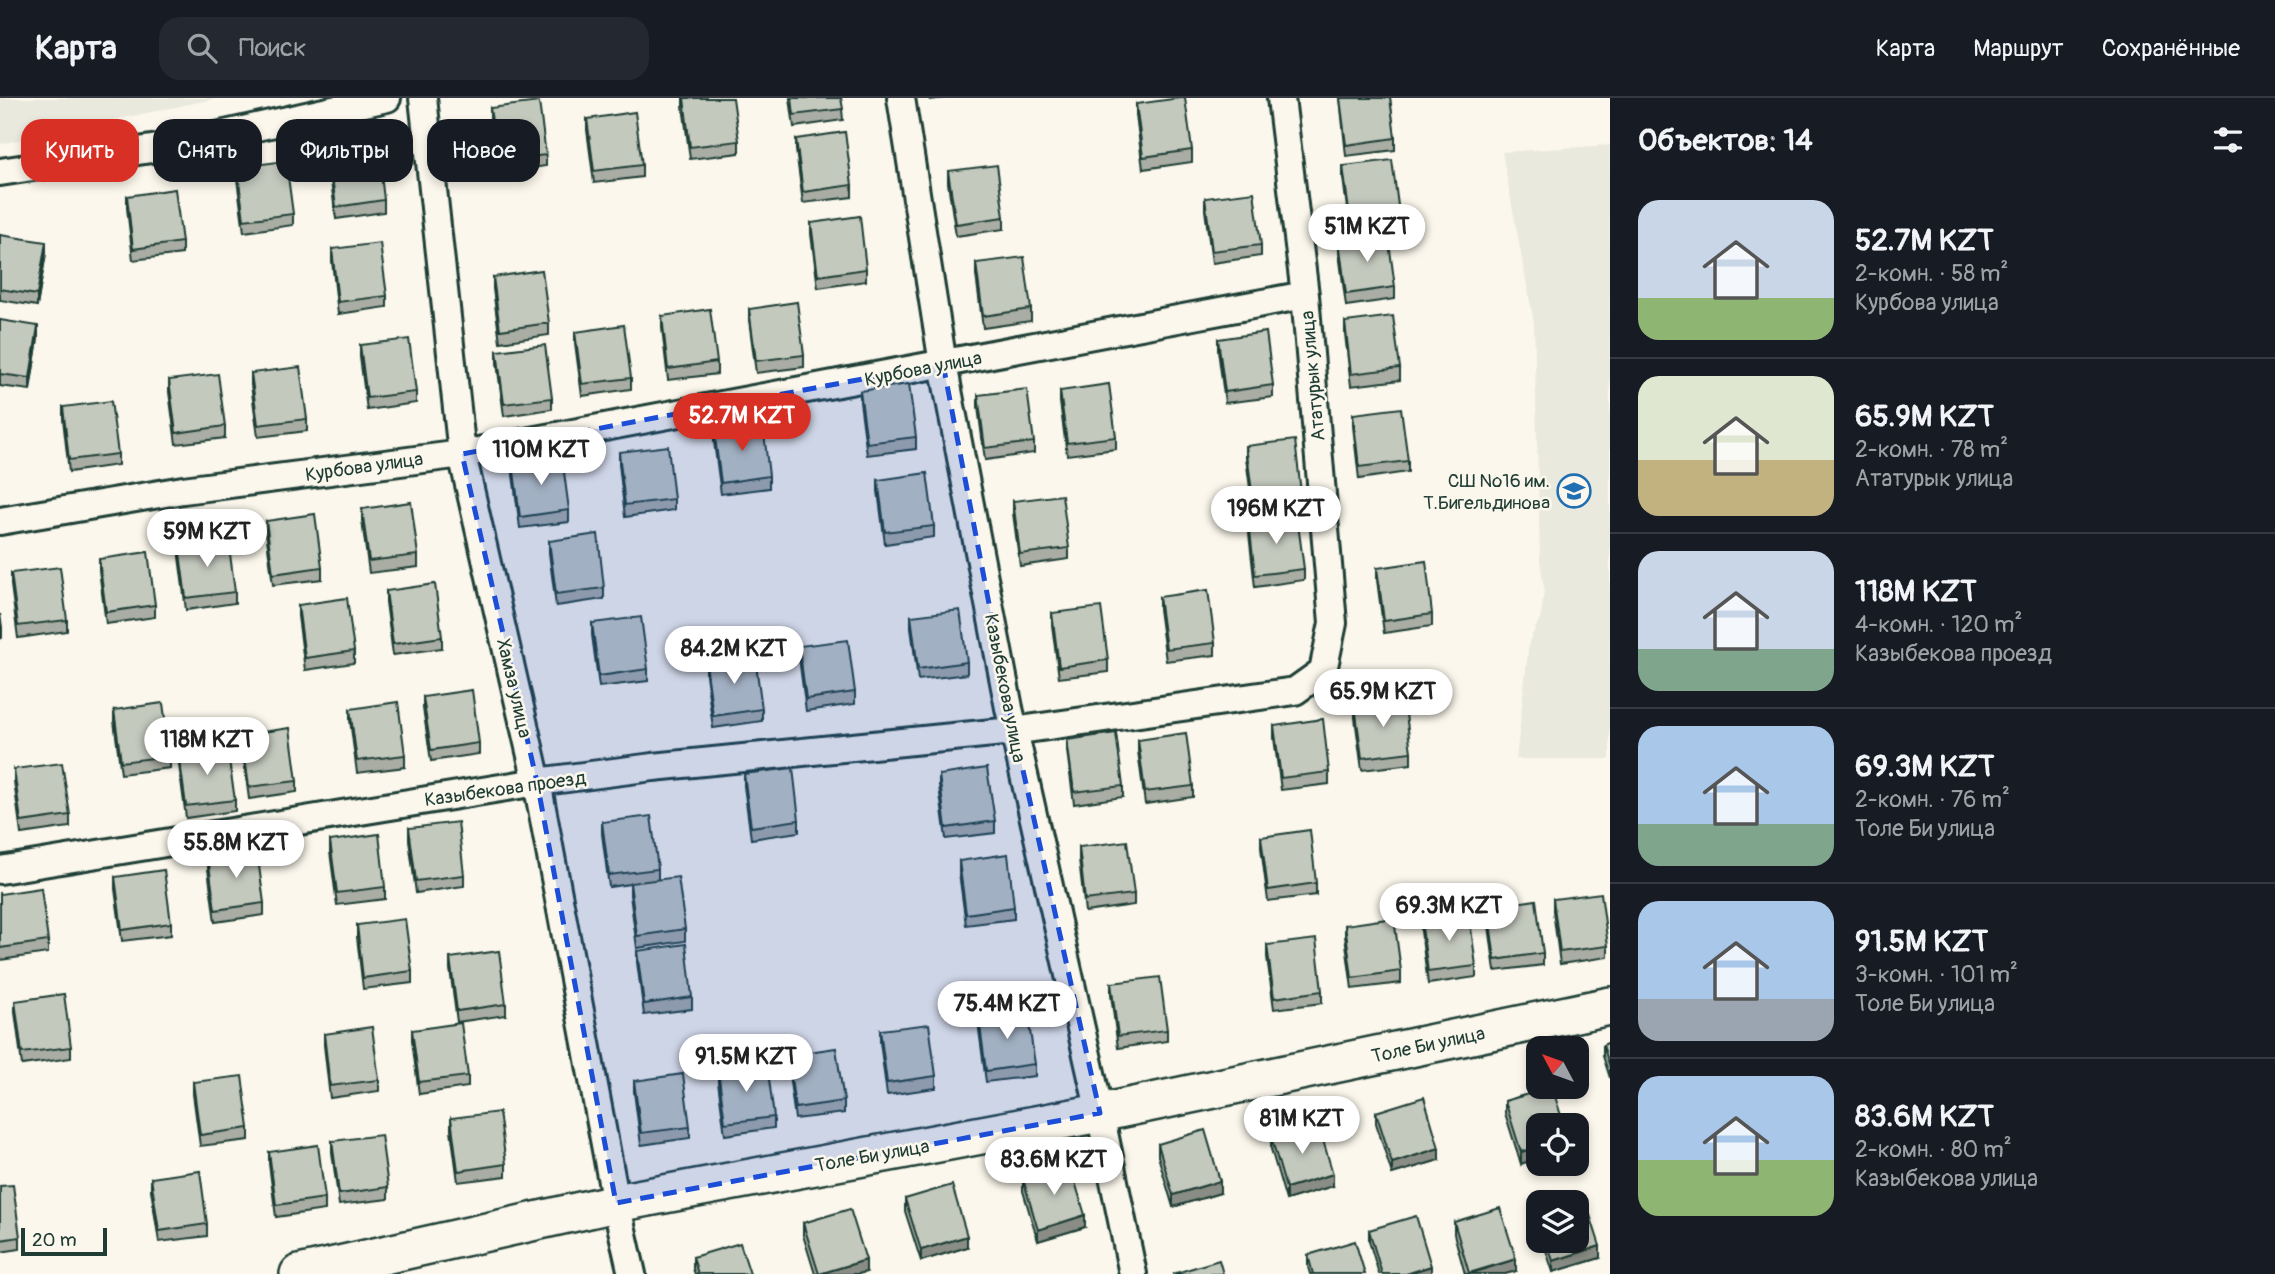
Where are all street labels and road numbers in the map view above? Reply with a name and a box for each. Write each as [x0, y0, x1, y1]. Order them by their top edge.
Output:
street label: Ататурык улица [1295, 310, 1331, 442]
street label: Курбова улица [863, 346, 984, 392]
street label: Курбова улица [304, 447, 425, 487]
street label: Казыбекова улица [979, 612, 1031, 765]
street label: Хамза улица [491, 636, 537, 740]
street label: Казыбекова проезд [423, 766, 588, 812]
street label: Толе Би улица [1369, 1021, 1487, 1069]
street label: Толе Би улица [813, 1134, 931, 1178]

